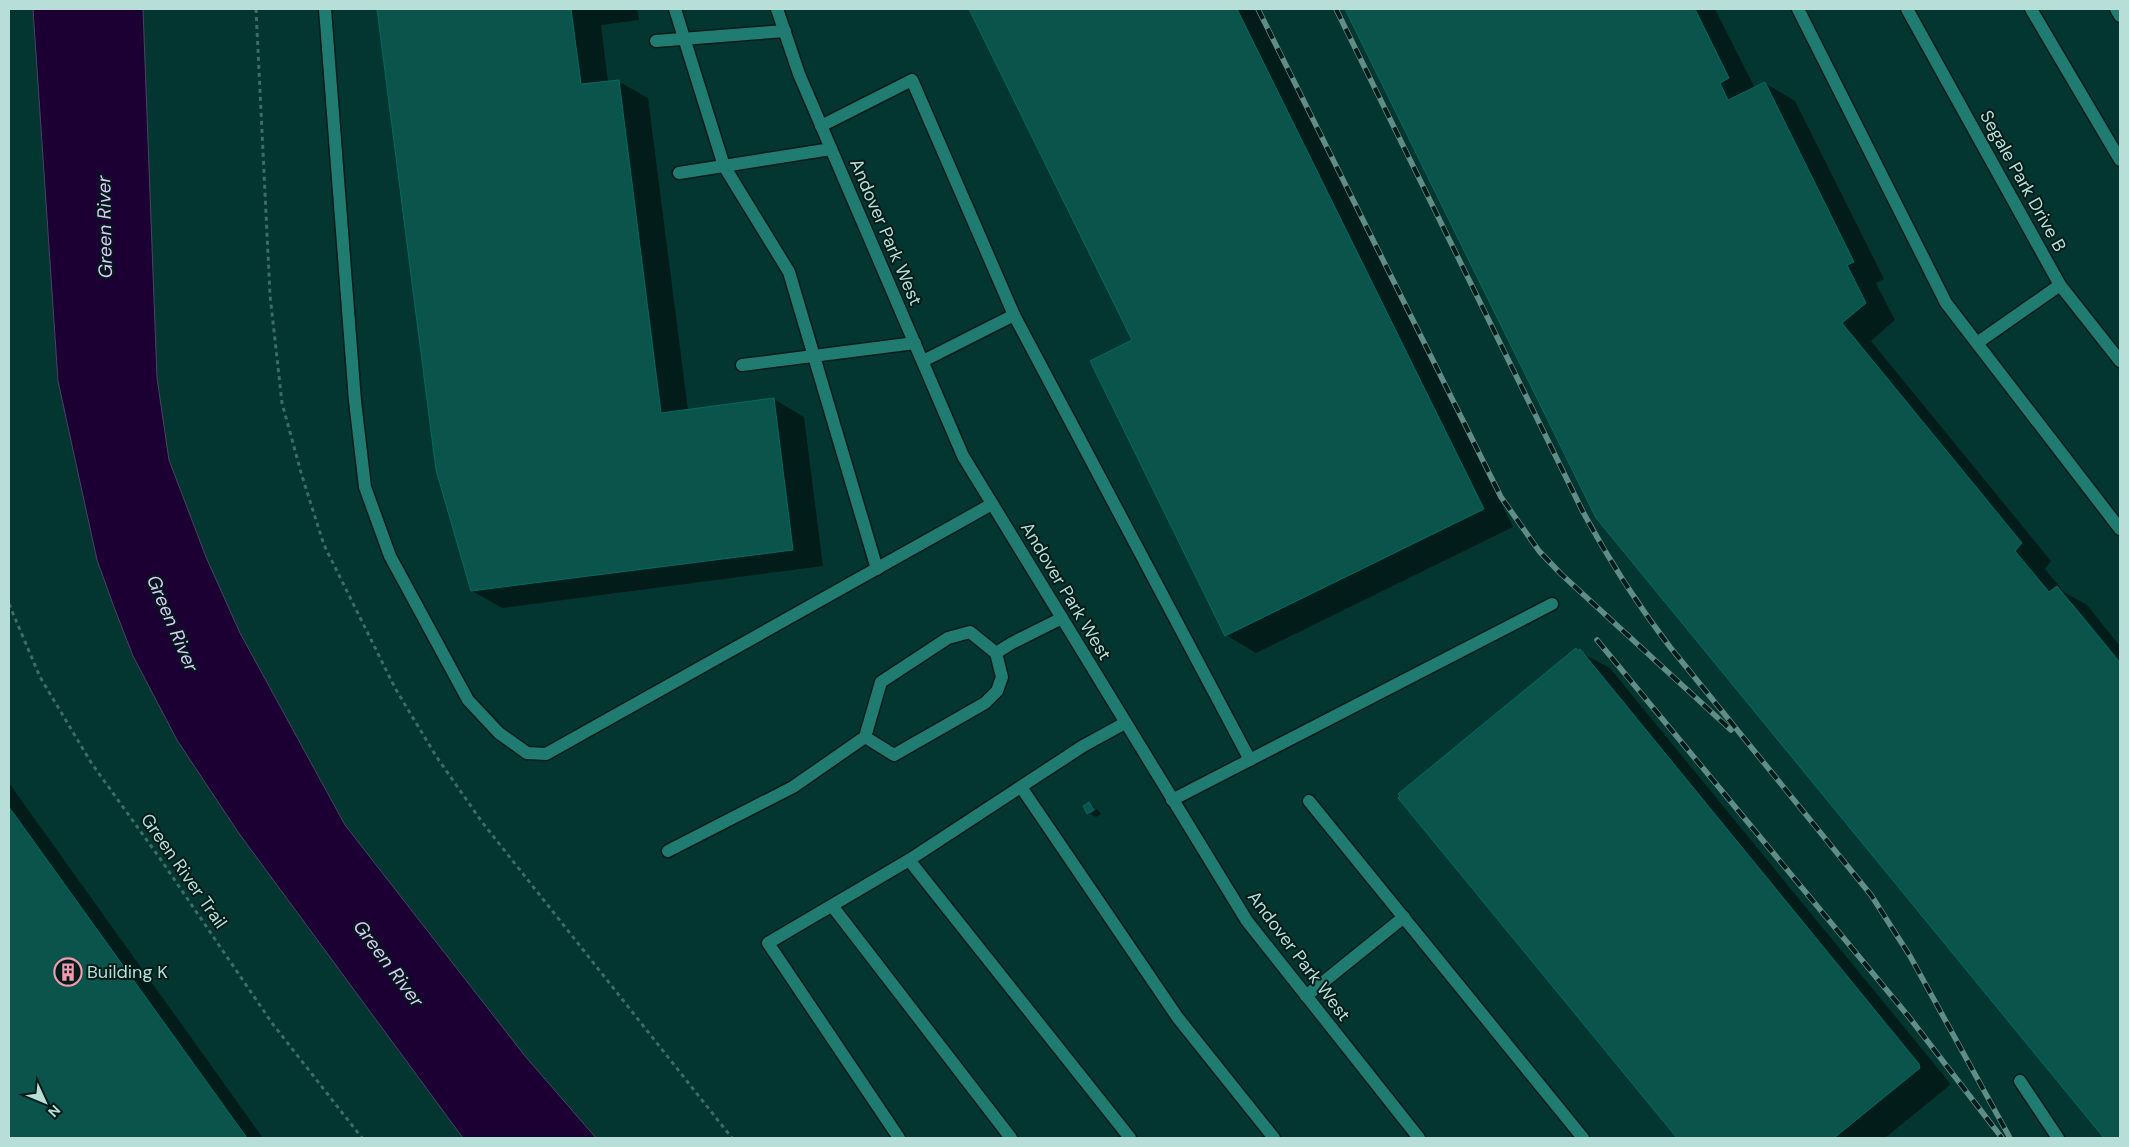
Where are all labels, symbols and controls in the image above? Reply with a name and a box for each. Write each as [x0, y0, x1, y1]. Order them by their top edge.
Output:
street label: Segale Park Drive B [1974, 106, 2072, 256]
street label: Andover Park West [844, 155, 928, 309]
water label: Green River [91, 174, 118, 279]
street label: Andover Park West [1015, 517, 1117, 665]
water label: Green River [141, 571, 205, 676]
street label: Green River Trail [135, 809, 233, 933]
street label: Andover Park West [1242, 886, 1356, 1026]
water label: Green River [348, 915, 430, 1013]
building icon: Building K [53, 957, 83, 987]
place label: Building K [87, 960, 168, 984]
north arrow [20, 1077, 70, 1127]
text: N [44, 1101, 64, 1121]

